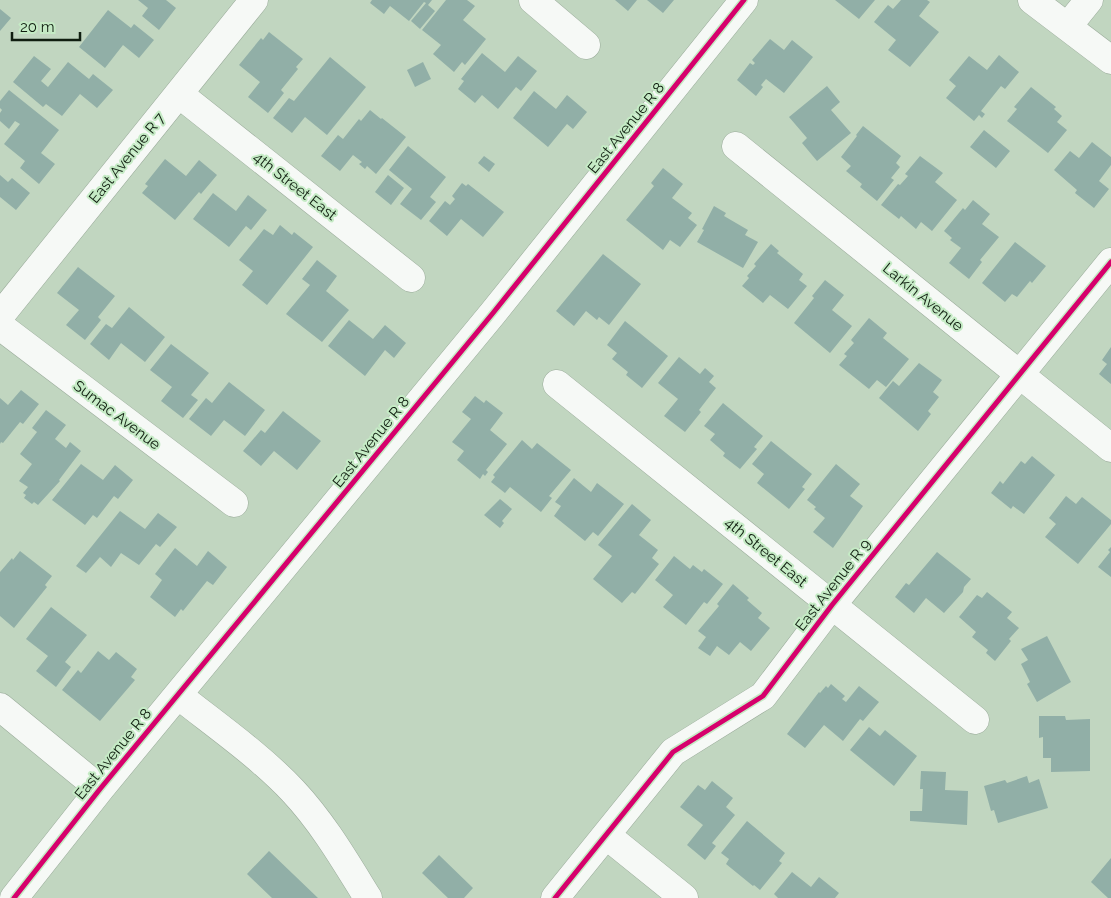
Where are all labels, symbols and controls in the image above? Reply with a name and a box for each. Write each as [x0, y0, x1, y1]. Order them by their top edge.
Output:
scale bar [12, 10, 80, 42]
text: 20 m [20, 18, 55, 36]
street label: East Avenue R 8 [584, 79, 668, 177]
street label: East Avenue R 7 [85, 109, 169, 207]
street label: 4th Street East [250, 148, 340, 224]
street label: Larkin Avenue [879, 259, 967, 335]
street label: Sumac Avenue [70, 376, 164, 454]
street label: East Avenue R 8 [329, 393, 413, 491]
street label: 4th Street East [721, 513, 811, 591]
street label: East Avenue R 9 [791, 535, 875, 635]
street label: East Avenue R 8 [71, 705, 155, 803]

